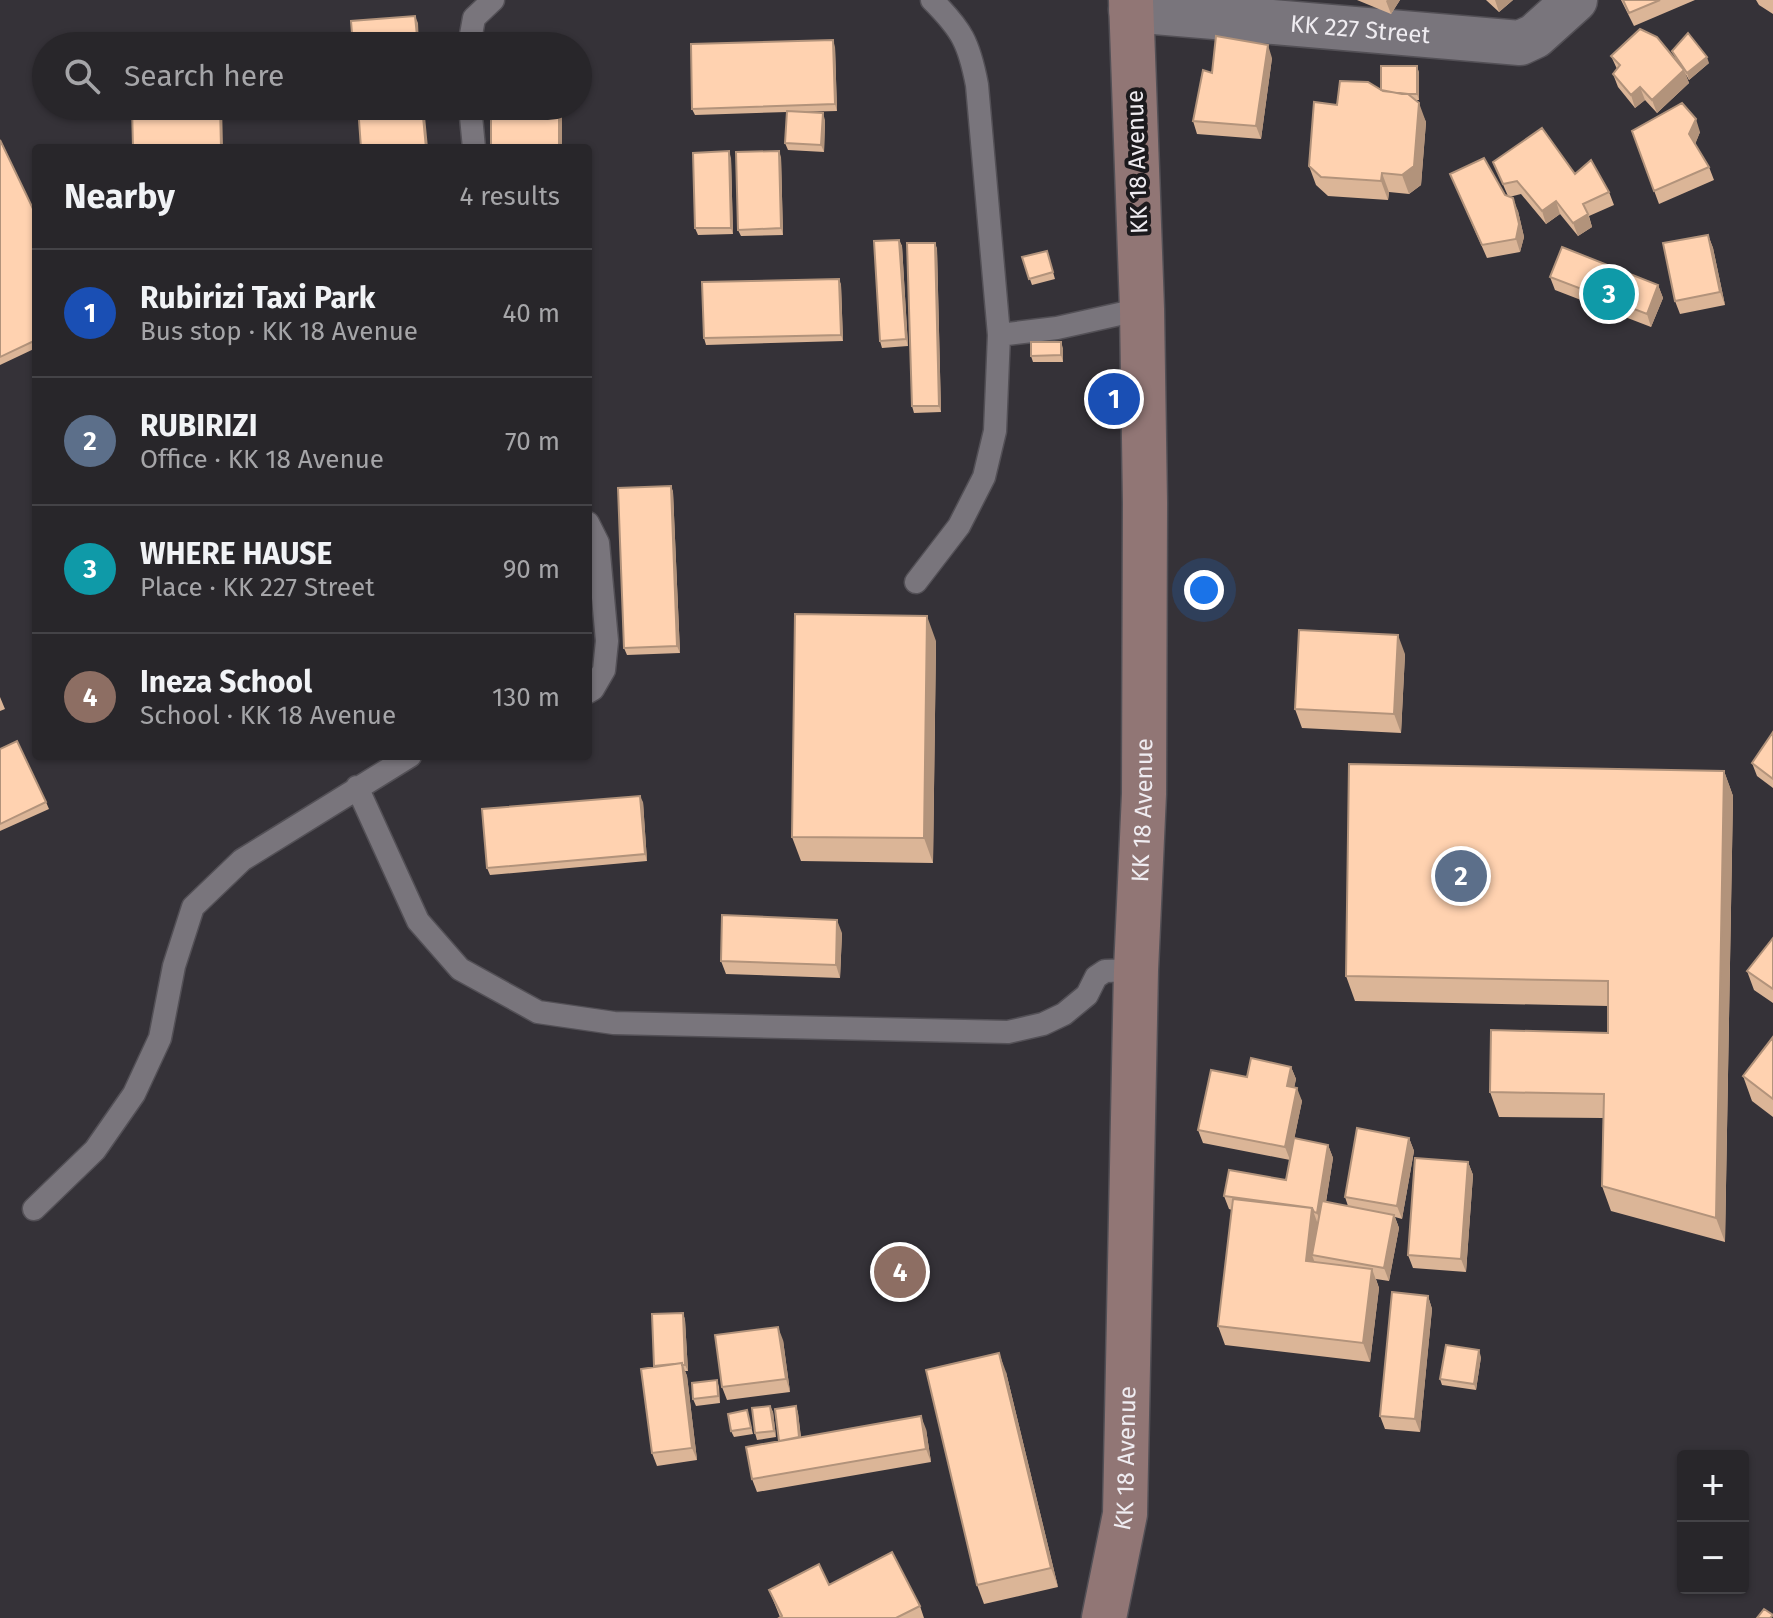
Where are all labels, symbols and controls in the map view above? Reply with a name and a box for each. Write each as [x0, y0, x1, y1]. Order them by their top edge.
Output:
street label: KK 227 Street [1289, 10, 1432, 49]
search box [32, 32, 592, 120]
icon: search [60, 54, 104, 98]
text: Search here [124, 58, 284, 94]
street label: KK 18 Avenue [1120, 89, 1154, 235]
text: Nearby [64, 176, 175, 217]
text: 4 results [459, 181, 560, 212]
pin: 3 [1583, 264, 1635, 324]
text: Rubirizi Taxi Park [140, 280, 375, 316]
text: 1 [84, 298, 96, 329]
text: 40 m [502, 298, 560, 329]
text: Bus stop · KK 18 Avenue [140, 316, 418, 347]
pin: 1 [1088, 369, 1140, 429]
text: RUBIRIZI [140, 408, 257, 444]
text: 2 [83, 426, 97, 457]
text: 70 m [505, 426, 560, 457]
text: Office · KK 18 Avenue [140, 444, 384, 475]
text: WHERE HAUSE [140, 536, 332, 572]
text: 3 [83, 554, 97, 585]
text: 90 m [503, 554, 560, 585]
your location [1184, 570, 1224, 610]
text: Place · KK 227 Street [140, 572, 375, 603]
text: Ineza School [140, 664, 312, 700]
text: 4 [83, 682, 97, 713]
text: 130 m [492, 682, 560, 713]
text: School · KK 18 Avenue [140, 700, 396, 731]
street label: KK 18 Avenue [1126, 738, 1158, 883]
pin: 2 [1435, 846, 1487, 906]
pin: 4 [874, 1242, 926, 1302]
street label: KK 18 Avenue [1108, 1386, 1142, 1533]
map controls [1677, 1450, 1749, 1594]
button: + [1677, 1450, 1749, 1522]
button: − [1677, 1522, 1749, 1594]

